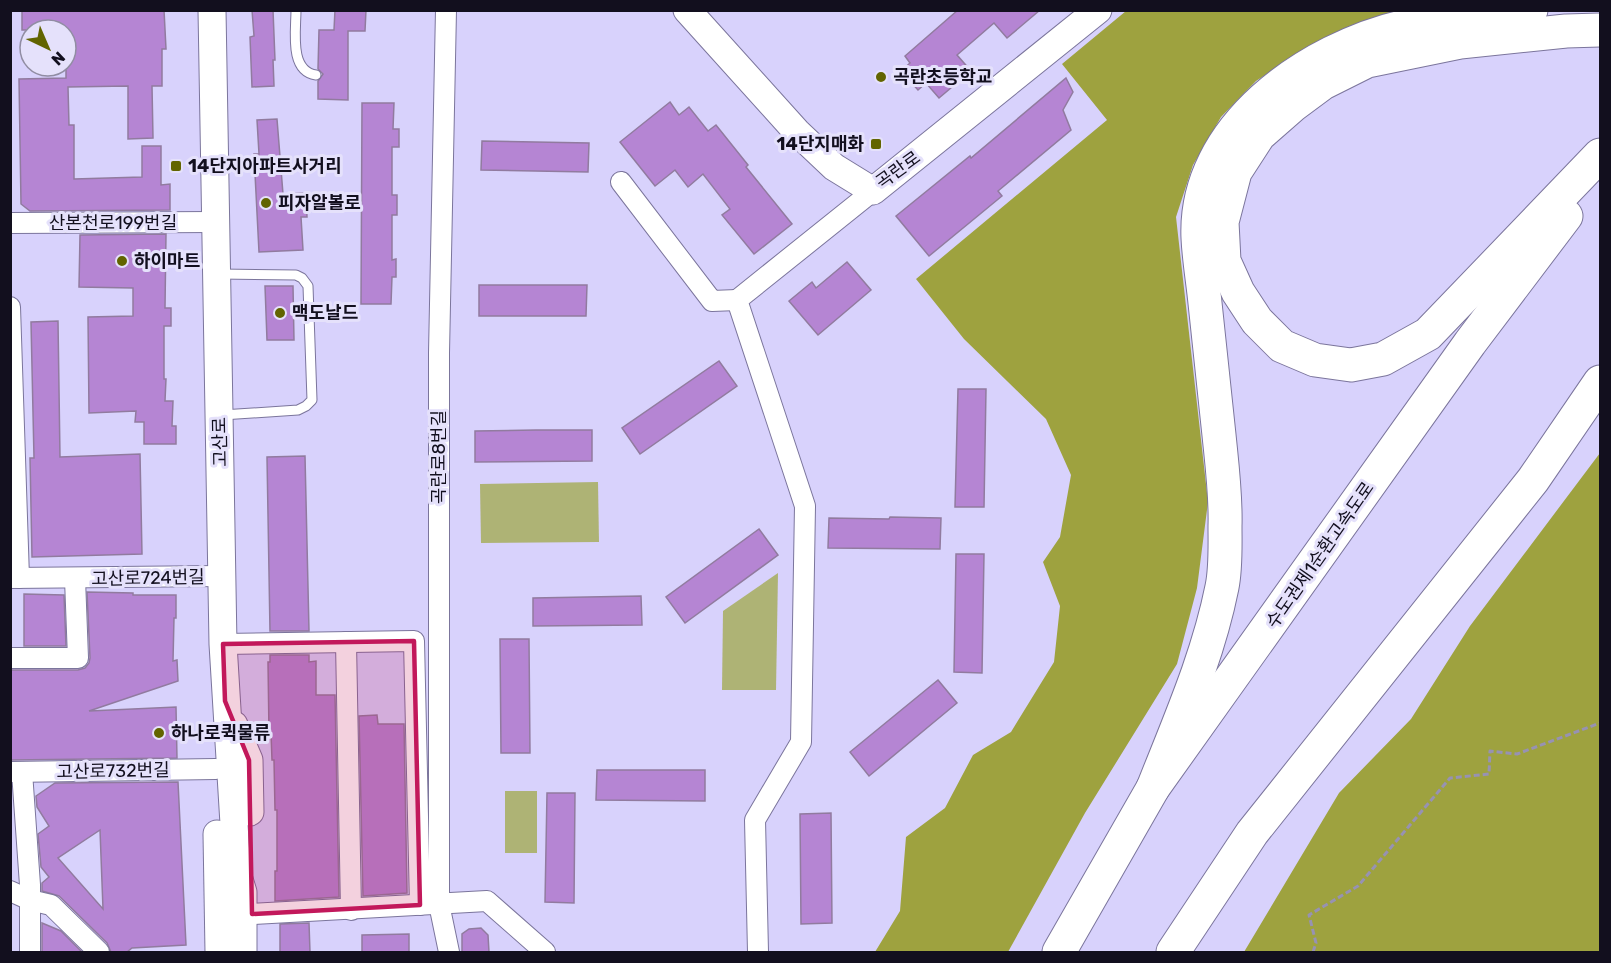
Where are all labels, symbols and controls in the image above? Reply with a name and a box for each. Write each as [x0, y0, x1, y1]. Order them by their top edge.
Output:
north arrow [18, 18, 78, 78]
text: N [47, 48, 69, 69]
place label: 곡란초등학교 [893, 66, 992, 88]
marker: 곡란초등학교 [874, 70, 888, 84]
place label: 14단지매화 [777, 133, 864, 155]
marker: 14단지매화 [869, 137, 883, 151]
street label: 곡란로 [871, 146, 925, 194]
place label: 14단지아파트사거리 [188, 155, 342, 177]
marker: 14단지아파트사거리 [169, 159, 183, 173]
place label: 피자알볼로 [278, 192, 361, 214]
marker: 피자알볼로 [259, 196, 273, 210]
street label: 산본천로199번길 [49, 212, 177, 234]
place label: 하이마트 [134, 250, 200, 272]
marker: 하이마트 [115, 254, 129, 268]
place label: 맥도날드 [292, 302, 358, 324]
marker: 맥도날드 [273, 306, 287, 320]
street label: 곡란로8번길 [428, 410, 450, 504]
street label: 고산로 [209, 417, 231, 467]
street label: 수도권제1순환고속도로 [1261, 478, 1379, 632]
street label: 고산로724번길 [91, 566, 205, 590]
place label: 하나로퀵물류 [171, 722, 270, 744]
marker: 하나로퀵물류 [152, 726, 166, 740]
street label: 고산로732번길 [56, 759, 170, 783]

